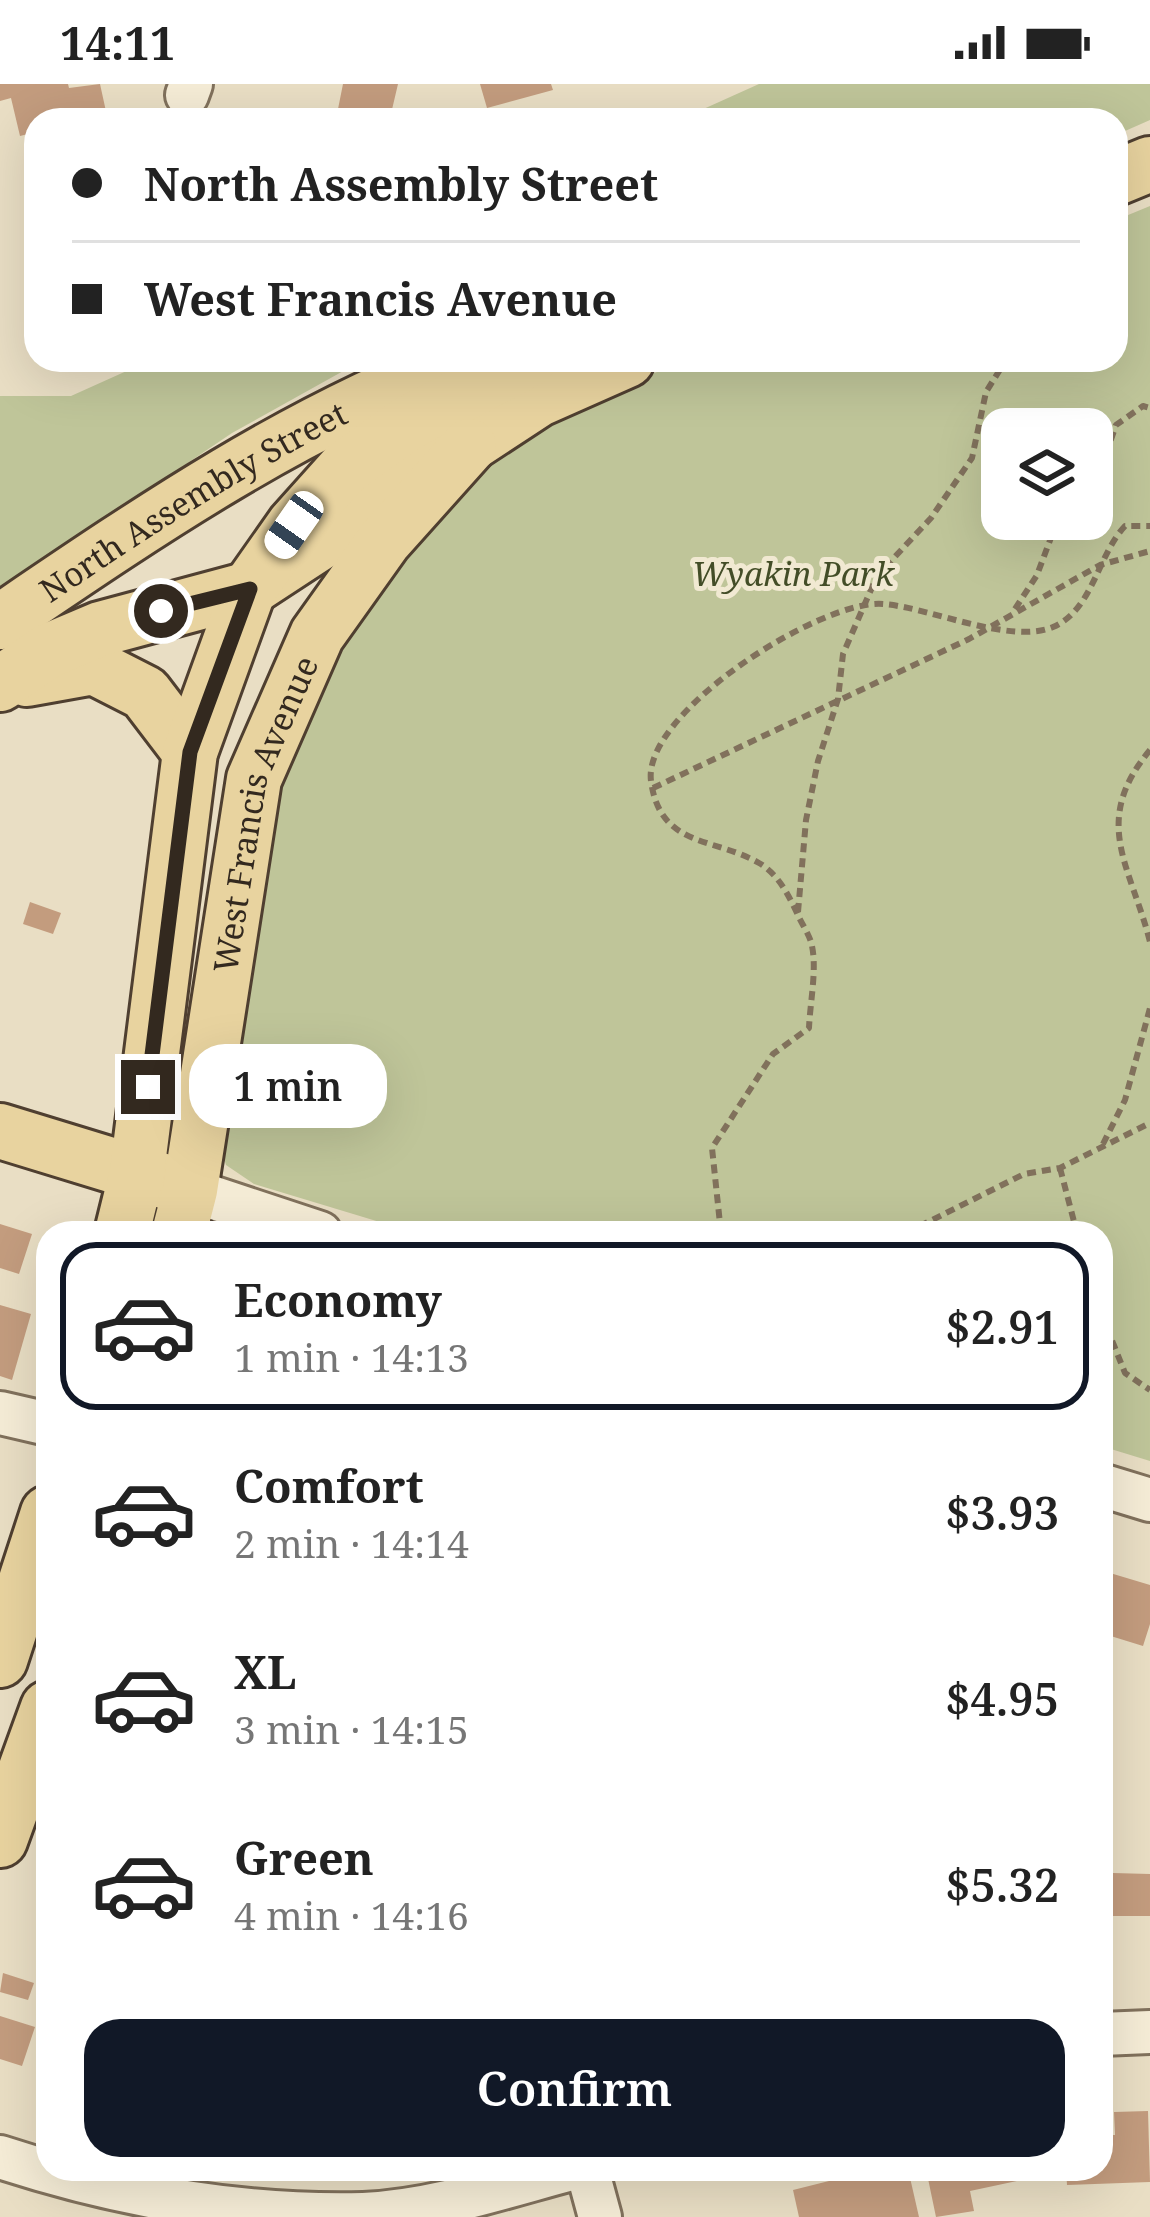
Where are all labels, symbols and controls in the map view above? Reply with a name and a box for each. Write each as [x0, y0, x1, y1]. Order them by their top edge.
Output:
text: 14:11 [60, 12, 175, 73]
text: North Assembly Street [144, 153, 658, 214]
text: West Francis Avenue [144, 268, 617, 329]
street label: North Assembly Street [30, 390, 354, 612]
map controls [981, 408, 1113, 540]
button: layers [981, 408, 1113, 540]
car [259, 485, 329, 565]
park label: Wyakin Park [692, 551, 895, 596]
route start [134, 584, 188, 638]
street label: West Francis Avenue [202, 648, 328, 975]
callout: 1 min [190, 1045, 388, 1129]
text: 1 min [234, 1059, 342, 1112]
route end [121, 1060, 175, 1114]
text: Economy [234, 1269, 442, 1330]
icon: car [90, 1272, 198, 1380]
text: $2.91 [945, 1296, 1059, 1357]
text: 1 min · 14:13 [234, 1330, 469, 1383]
text: Comfort [234, 1455, 424, 1516]
icon: car [90, 1458, 198, 1566]
text: $3.93 [945, 1482, 1059, 1543]
text: 2 min · 14:14 [234, 1516, 469, 1569]
text: XL [234, 1641, 296, 1702]
icon: car [90, 1644, 198, 1752]
text: $4.95 [945, 1668, 1059, 1729]
text: 3 min · 14:15 [234, 1702, 469, 1755]
text: Green [234, 1827, 374, 1888]
icon: car [90, 1830, 198, 1938]
text: $5.32 [945, 1854, 1059, 1915]
text: 4 min · 14:16 [234, 1888, 469, 1941]
button: Confirm [84, 2019, 1065, 2157]

